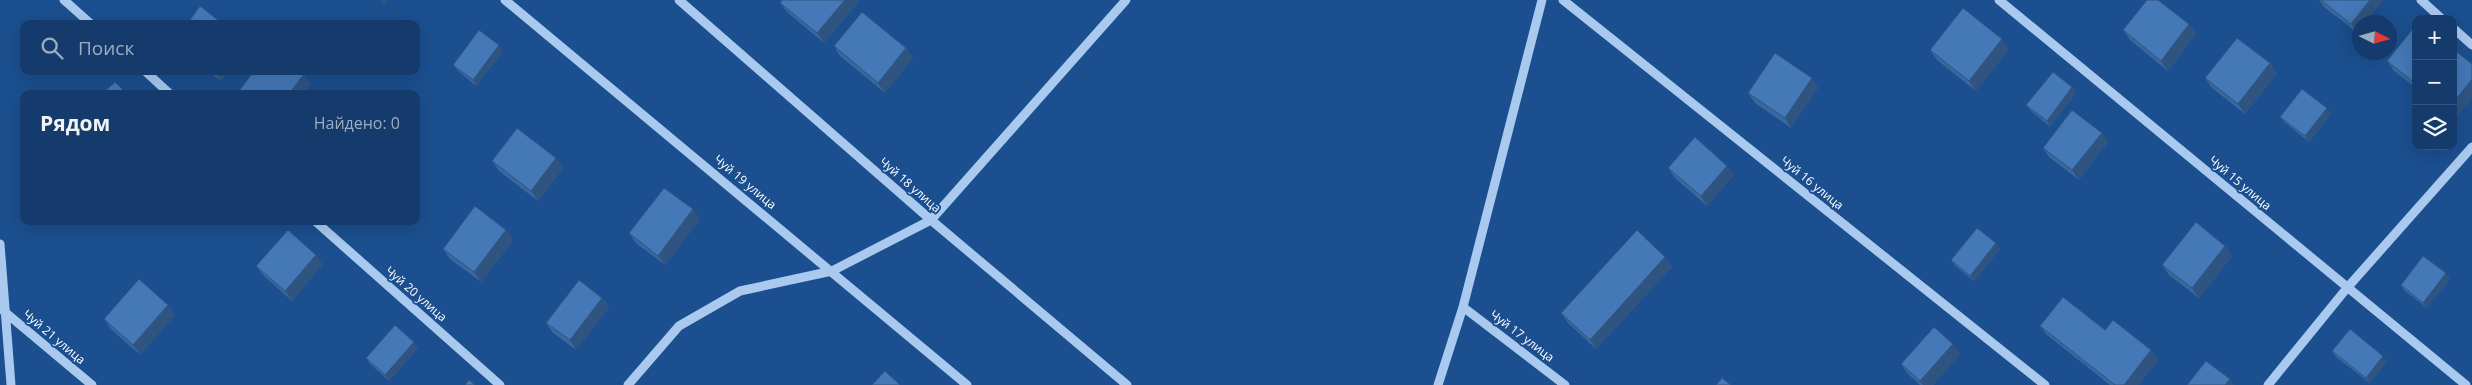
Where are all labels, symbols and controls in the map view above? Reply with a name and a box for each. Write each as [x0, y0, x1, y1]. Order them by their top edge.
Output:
north arrow [2352, 15, 2397, 60]
map controls [2412, 15, 2457, 150]
button: + [2412, 15, 2457, 60]
search box [20, 20, 420, 75]
icon: search [38, 34, 66, 62]
text: Поиск [78, 35, 134, 61]
button: − [2412, 60, 2457, 105]
button: layers [2412, 105, 2457, 150]
text: Рядом [40, 109, 110, 137]
text: Найдено: 0 [314, 112, 400, 134]
street label: Чуй 19 улица [711, 150, 780, 213]
street label: Чуй 15 улица [2206, 151, 2275, 214]
street label: Чуй 16 улица [1777, 152, 1847, 213]
street label: Чуй 18 улица [876, 153, 945, 216]
street label: Чуй 20 улица [382, 262, 451, 325]
street label: Чуй 21 улица [20, 305, 89, 368]
street label: Чуй 17 улица [1487, 306, 1558, 365]

